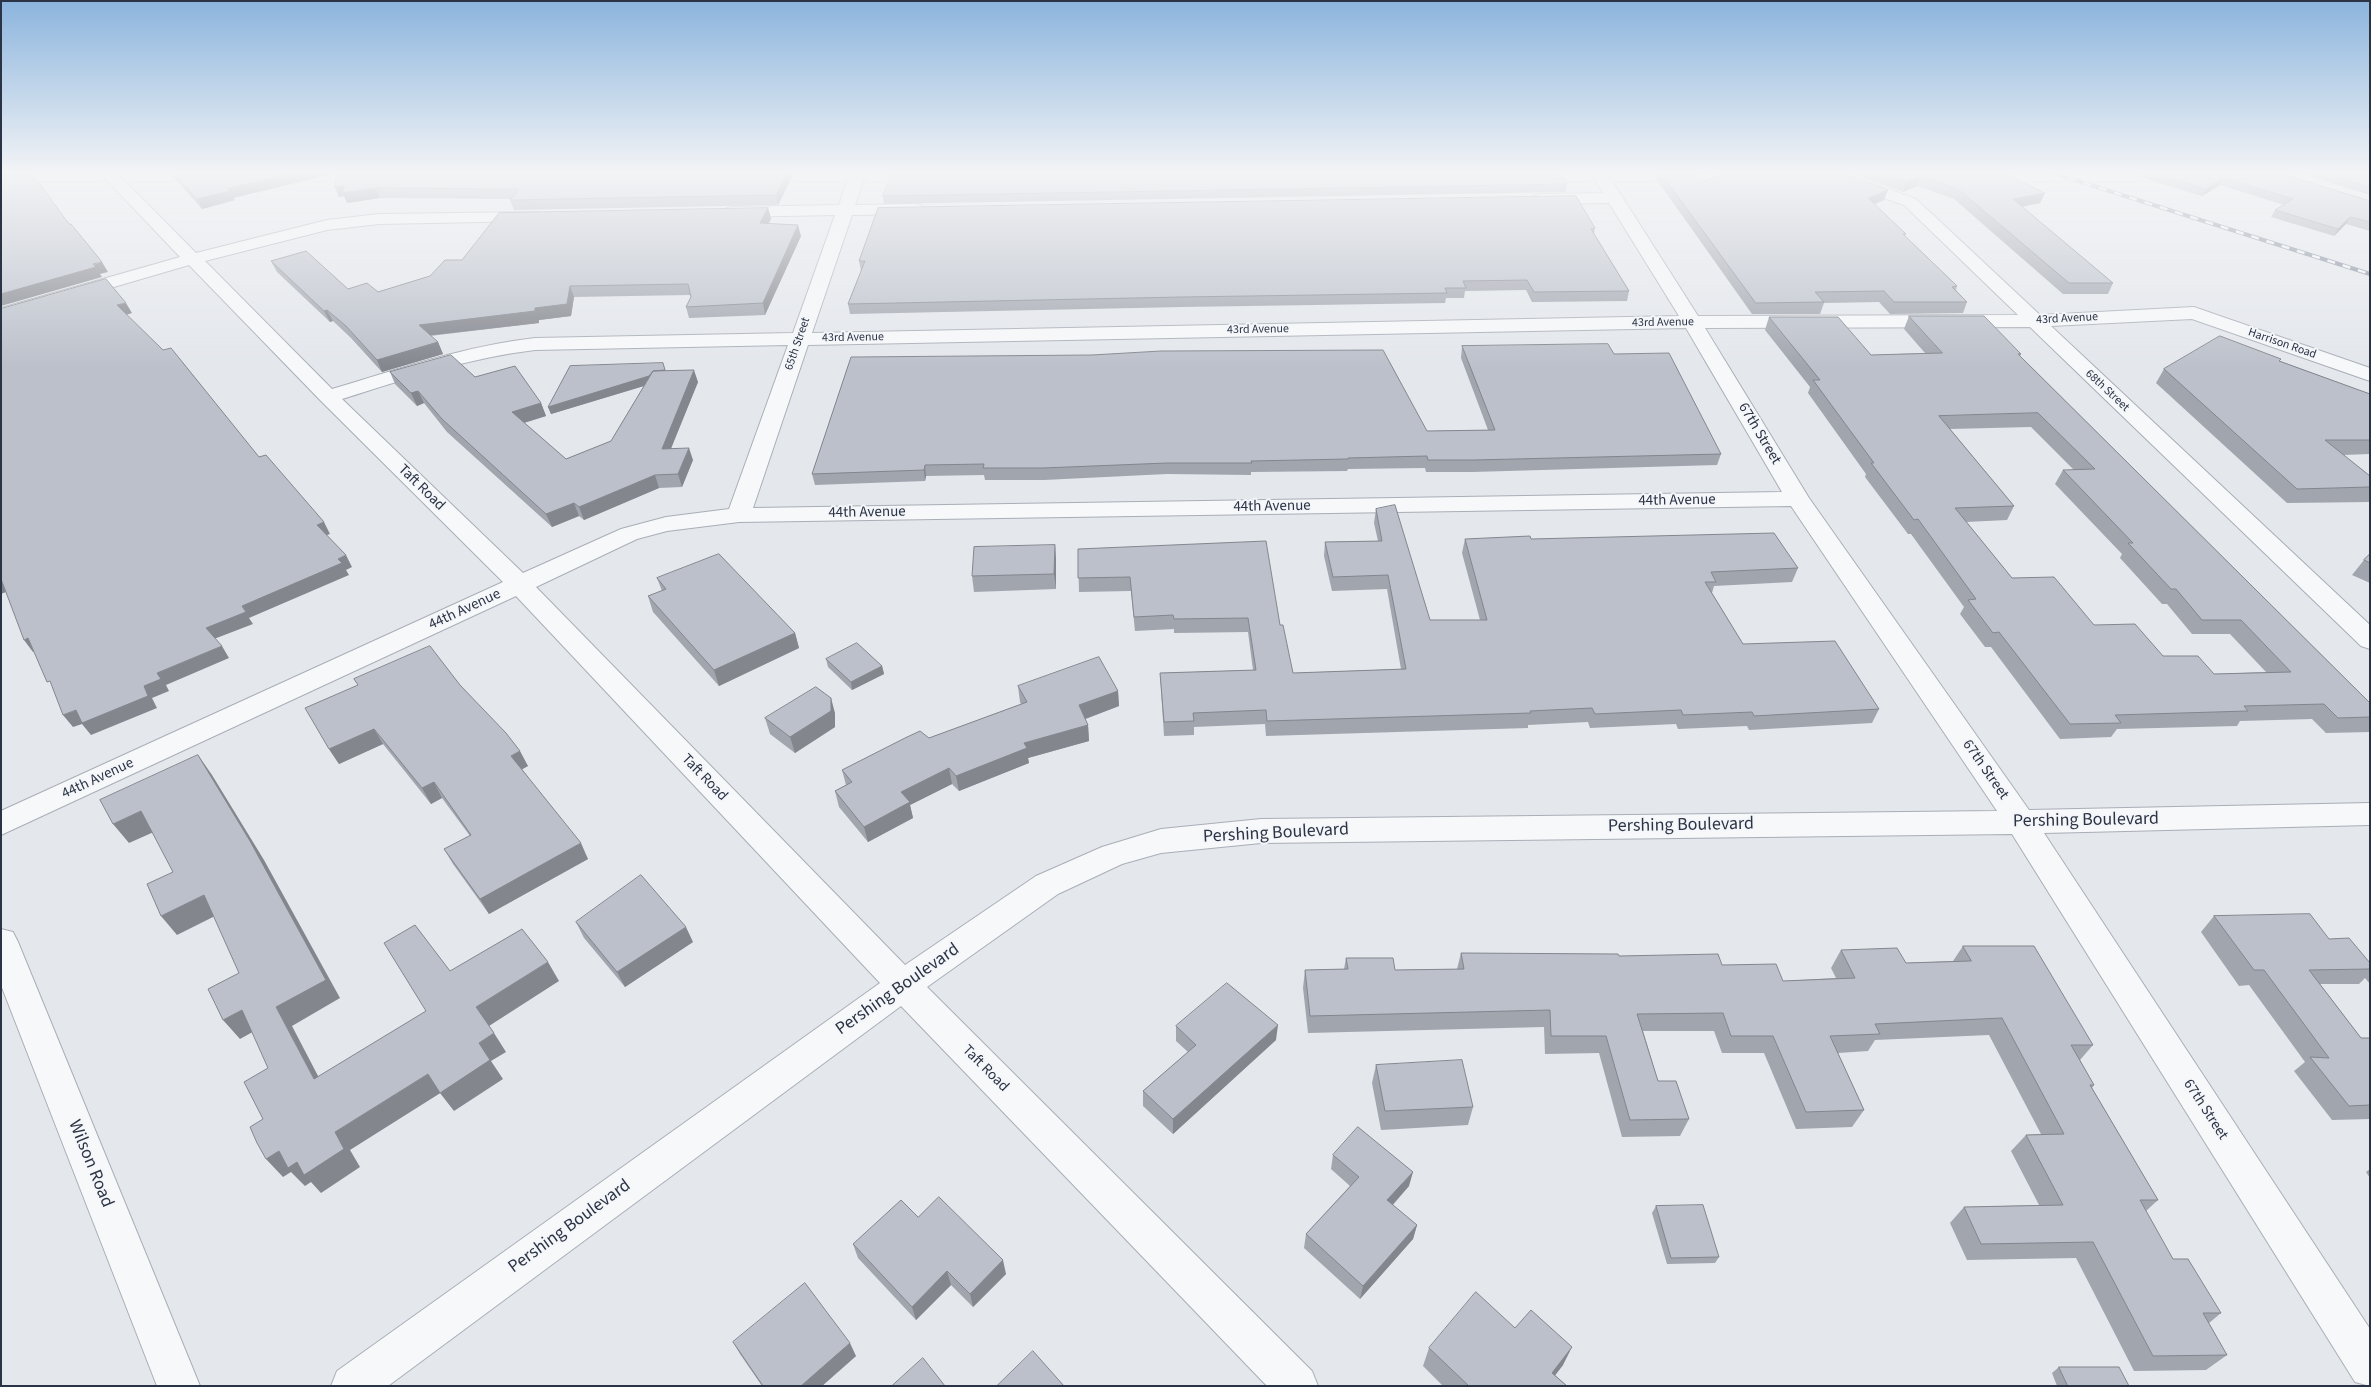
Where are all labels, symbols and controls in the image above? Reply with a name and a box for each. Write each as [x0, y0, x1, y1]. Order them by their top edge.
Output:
street label: 43rd Avenue [2036, 310, 2098, 328]
street label: 43rd Avenue [1632, 315, 1694, 331]
street label: 65th Street [782, 316, 814, 372]
street label: 43rd Avenue [1227, 322, 1289, 338]
street label: Harrison Road [2246, 326, 2318, 362]
street label: 43rd Avenue [822, 330, 884, 346]
street label: 68th Street [2082, 367, 2132, 415]
street label: 67th Street [1734, 400, 1784, 468]
street label: Taft Road [394, 461, 448, 515]
street label: 44th Avenue [1638, 491, 1716, 511]
street label: 44th Avenue [1233, 497, 1311, 517]
street label: 44th Avenue [828, 503, 906, 523]
street label: 44th Avenue [426, 585, 504, 635]
street label: 67th Street [1958, 737, 2012, 803]
street label: Taft Road [677, 751, 731, 805]
street label: 44th Avenue [59, 754, 137, 804]
street label: Pershing Boulevard [2013, 809, 2159, 833]
street label: Pershing Boulevard [1608, 814, 1754, 838]
street label: Pershing Boulevard [1203, 819, 1349, 849]
street label: Pershing Boulevard [832, 939, 964, 1041]
street label: Taft Road [958, 1042, 1012, 1096]
street label: 67th Street [2179, 1076, 2231, 1144]
street label: Wilson Road [63, 1117, 117, 1211]
street label: Pershing Boulevard [505, 1175, 635, 1279]

